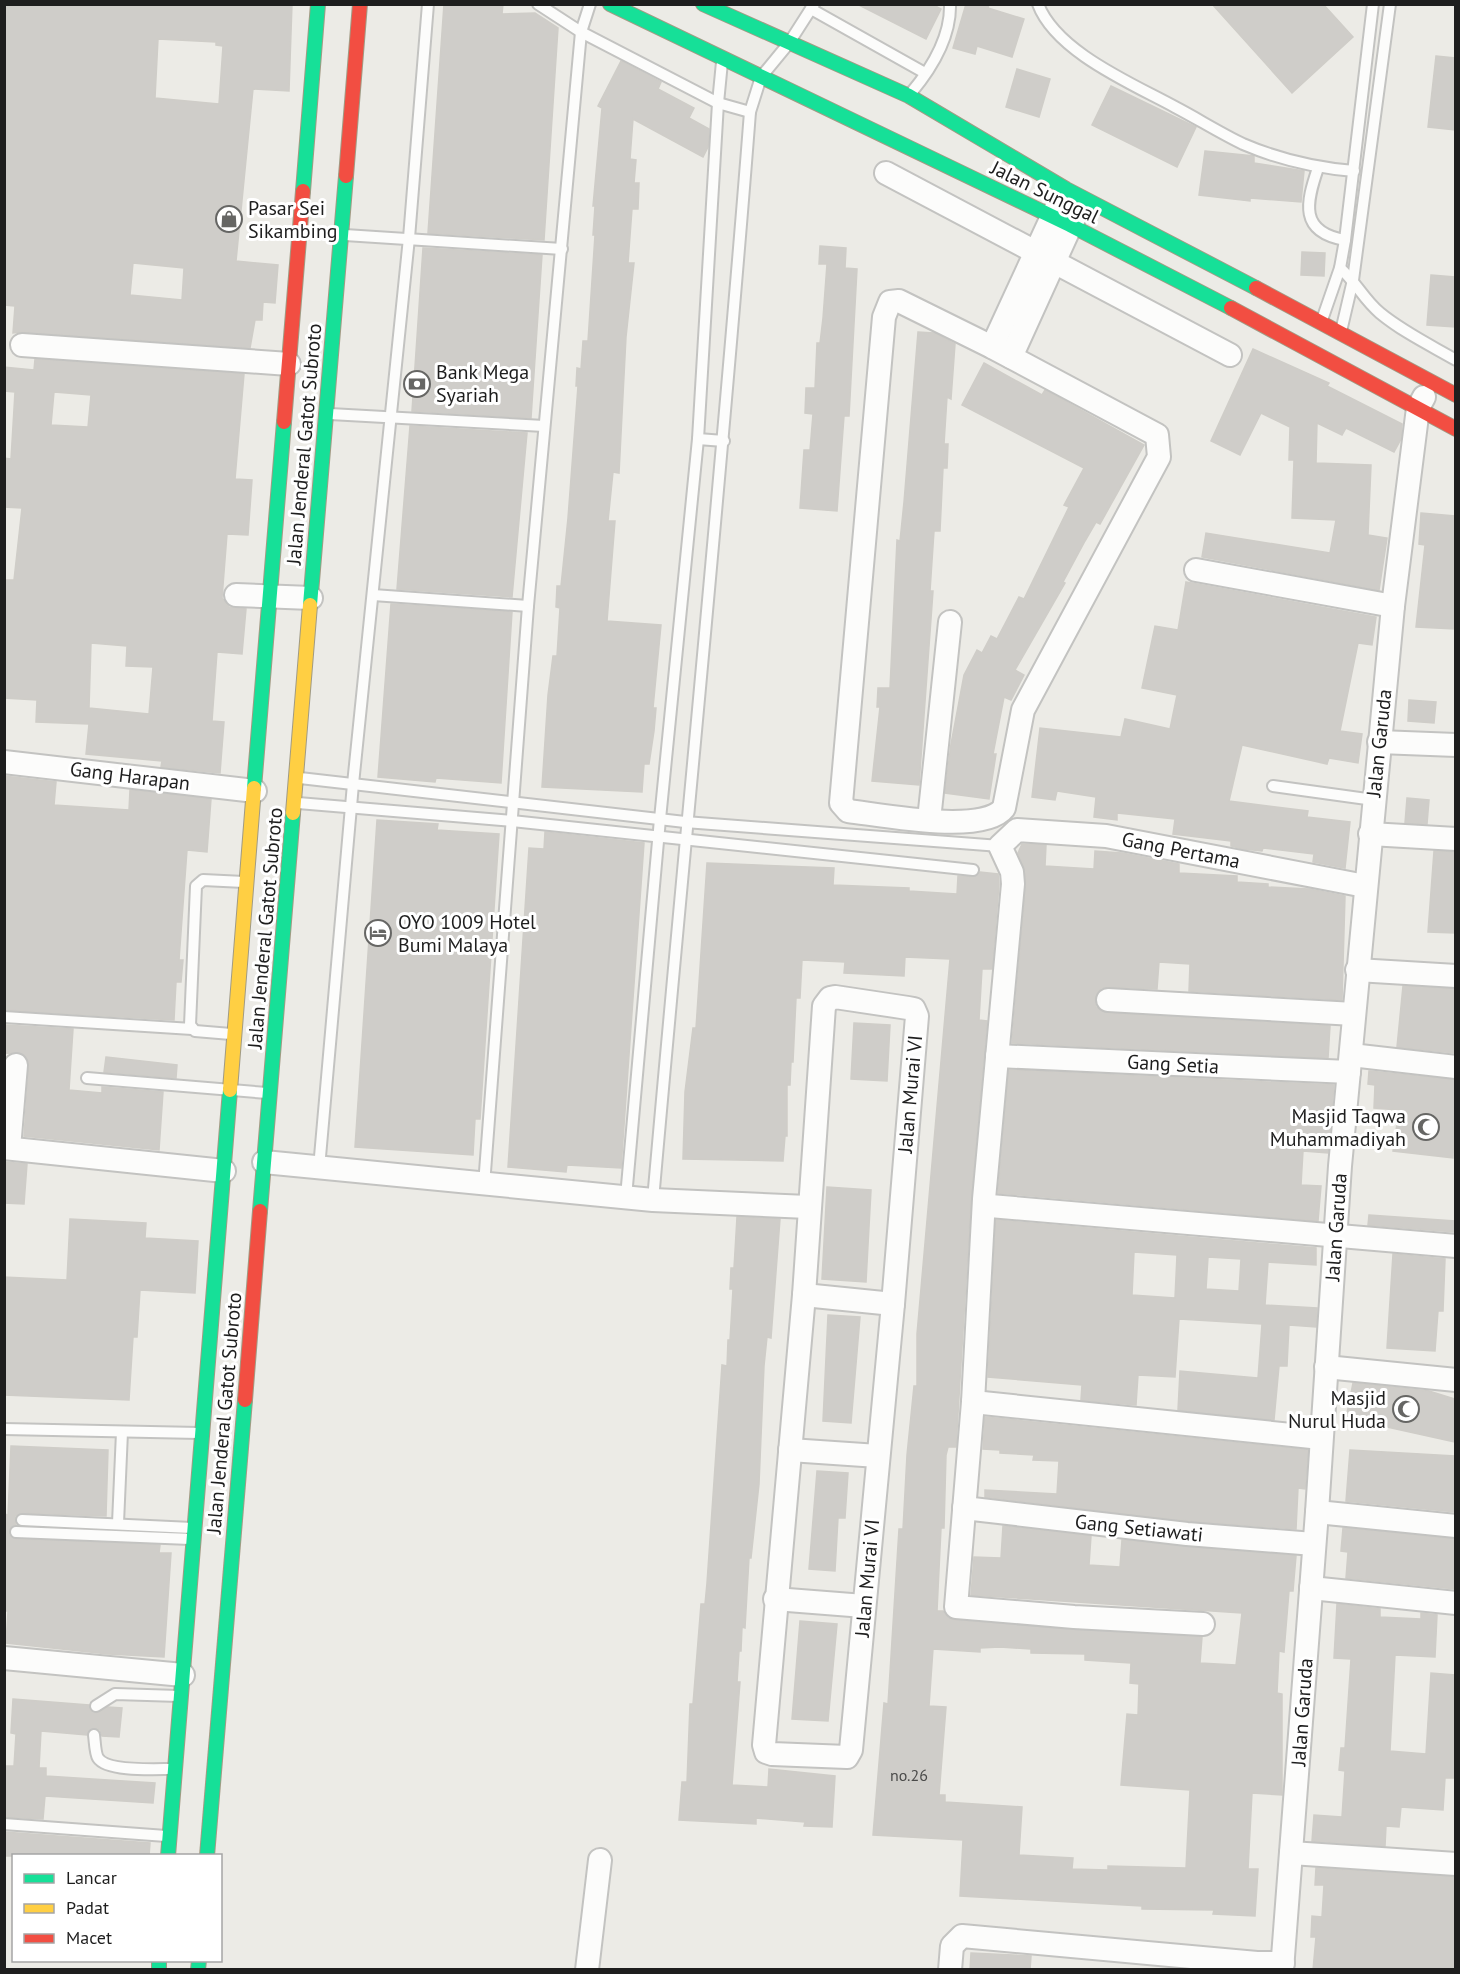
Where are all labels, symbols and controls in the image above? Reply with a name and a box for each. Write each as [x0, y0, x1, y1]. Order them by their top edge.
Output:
street label: Jalan Sunggal [986, 154, 1104, 229]
place label: Pasar Sei Sikambing [248, 195, 338, 244]
shop icon: Pasar Sei Sikambing [214, 204, 244, 234]
street label: Jalan Jenderal Gatot Subroto [280, 322, 328, 567]
place label: Bank Mega Syariah [436, 359, 529, 408]
bank icon: Bank Mega Syariah [402, 369, 432, 399]
street label: Jalan Garuda [1360, 688, 1398, 799]
street label: Gang Harapan [68, 756, 192, 796]
street label: Jalan Jenderal Gatot Subroto [241, 806, 289, 1051]
street label: Gang Pertama [1120, 826, 1242, 874]
place label: OYO 1009 Hotel Bumi Malaya [398, 909, 536, 958]
hotel icon: OYO 1009 Hotel Bumi Malaya [363, 918, 393, 948]
street label: Jalan Murai VI [892, 1034, 928, 1155]
street label: Gang Setia [1126, 1049, 1220, 1079]
place label: Masjid Taqwa Muhammadiyah [1270, 1103, 1406, 1152]
mosque icon: Masjid Taqwa Muhammadiyah [1411, 1112, 1441, 1142]
street label: Jalan Garuda [1319, 1172, 1353, 1283]
street label: Jalan Jenderal Gatot Subroto [200, 1291, 248, 1536]
place label: Masjid Nurul Huda [1288, 1385, 1386, 1434]
mosque icon: Masjid Nurul Huda [1391, 1394, 1421, 1424]
street label: Gang Setiawati [1074, 1508, 1204, 1548]
street label: Jalan Murai VI [849, 1518, 885, 1639]
street label: Jalan Garuda [1285, 1657, 1319, 1768]
house number: no.26 [890, 1765, 928, 1785]
legend [12, 1854, 222, 1962]
text: Lancar [66, 1866, 117, 1889]
text: Padat [66, 1896, 109, 1919]
text: Macet [66, 1926, 112, 1949]

